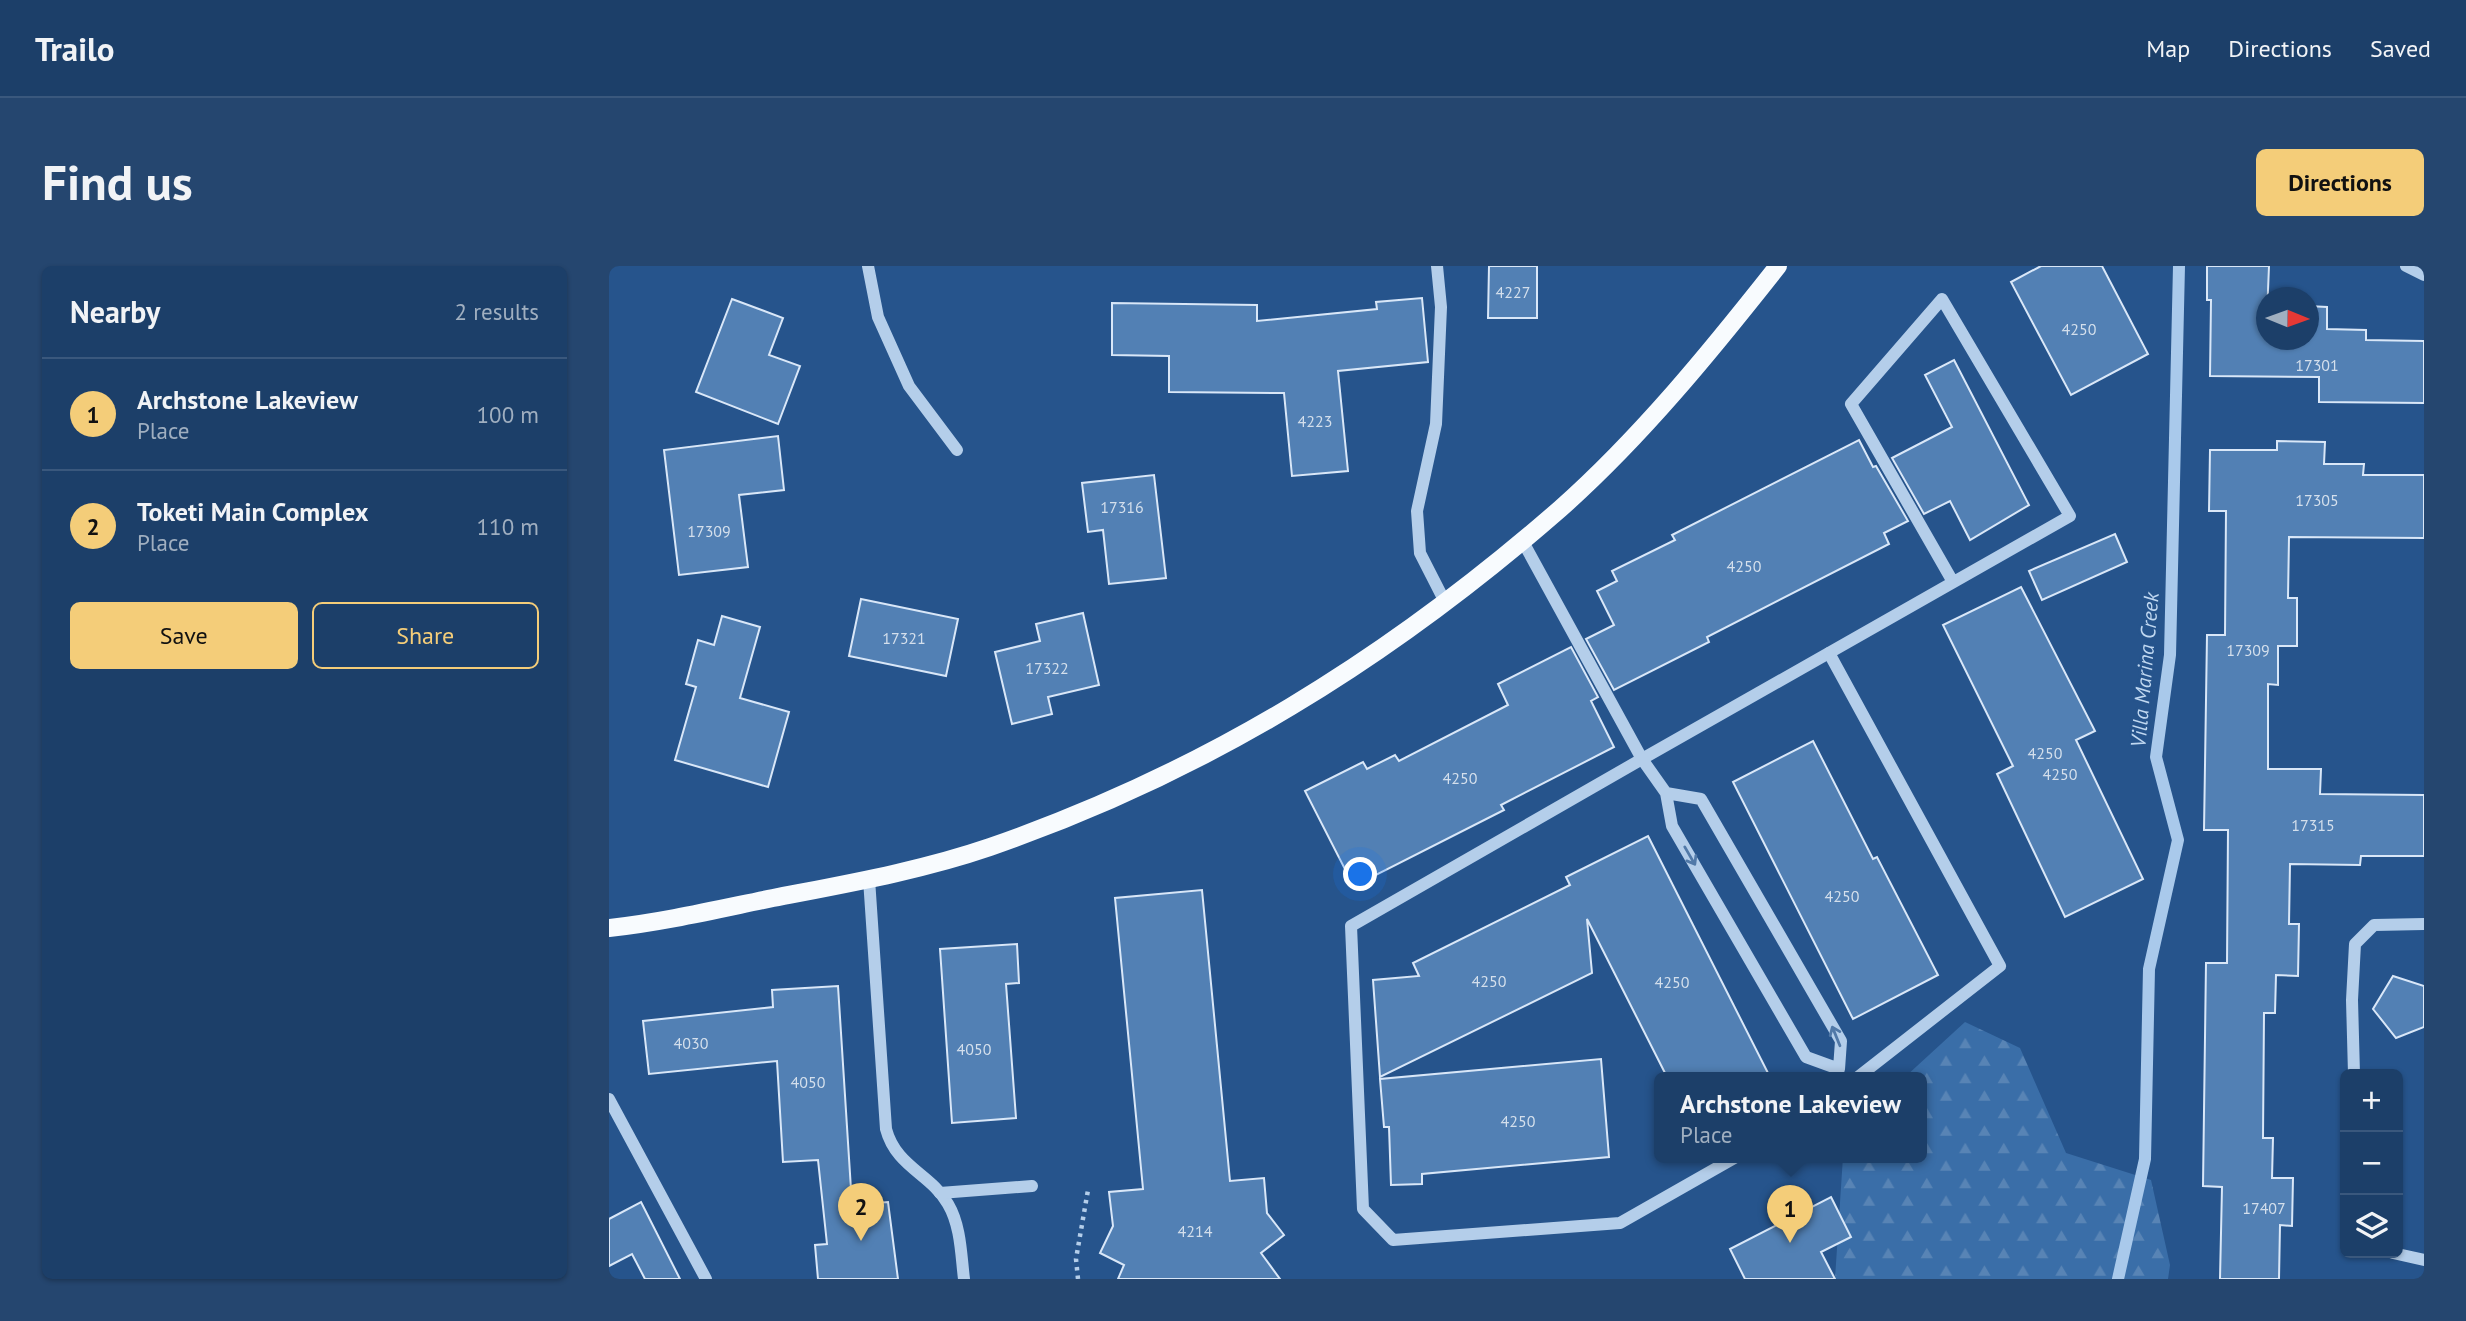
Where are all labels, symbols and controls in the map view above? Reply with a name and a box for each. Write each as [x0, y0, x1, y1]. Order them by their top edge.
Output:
text: Trailo [35, 27, 115, 70]
text: Map [2146, 33, 2190, 64]
text: Directions [2228, 33, 2332, 64]
text: Saved [2370, 33, 2431, 64]
button: Directions [2256, 149, 2424, 216]
text: Find us [42, 150, 193, 214]
house number: 4227 [1496, 282, 1530, 302]
north arrow [2256, 287, 2319, 350]
text: Nearby [70, 292, 160, 331]
text: 2 results [455, 297, 539, 326]
house number: 4250 [2062, 319, 2097, 339]
house number: 17301 [2295, 355, 2339, 375]
text: Archstone Lakeview [137, 383, 358, 416]
text: 1 [86, 400, 100, 429]
text: 100 m [477, 400, 539, 429]
house number: 4223 [1298, 411, 1332, 431]
text: Place [137, 416, 190, 445]
house number: 17305 [2295, 490, 2339, 510]
text: Toketi Main Complex [137, 495, 368, 528]
house number: 17316 [1100, 497, 1144, 517]
text: 2 [86, 512, 100, 541]
text: 110 m [477, 512, 539, 541]
house number: 17309 [687, 521, 731, 541]
text: Place [137, 528, 190, 557]
house number: 4250 [1727, 556, 1762, 576]
water label: Villa Marina Creek [2124, 590, 2165, 749]
button: Save [70, 602, 298, 669]
button: Share [312, 602, 539, 669]
house number: 17321 [882, 628, 926, 648]
house number: 17309 [2226, 640, 2270, 660]
house number: 17322 [1025, 658, 1069, 678]
house number: 4250 [2028, 743, 2063, 763]
house number: 4250 [2043, 764, 2078, 784]
house number: 4250 [1443, 768, 1478, 788]
house number: 17315 [2291, 815, 2335, 835]
one-way arrow [1683, 846, 1697, 866]
your location [1343, 857, 1377, 891]
house number: 4250 [1825, 886, 1860, 906]
house number: 4250 [1472, 971, 1507, 991]
house number: 4250 [1655, 972, 1690, 992]
one-way arrow [1829, 1026, 1842, 1047]
house number: 4030 [674, 1033, 709, 1053]
house number: 4050 [957, 1039, 992, 1059]
map controls [2340, 1069, 2403, 1258]
button: + [2340, 1069, 2403, 1132]
house number: 4050 [791, 1072, 826, 1092]
popup [1654, 1072, 1927, 1163]
text: Archstone Lakeview [1680, 1087, 1901, 1120]
house number: 4250 [1501, 1111, 1536, 1131]
text: Place [1680, 1120, 1733, 1149]
button: − [2340, 1132, 2403, 1195]
pin: 2 [838, 1183, 884, 1241]
pin: 1 [1767, 1185, 1813, 1243]
button: layers [2340, 1195, 2403, 1258]
house number: 17407 [2242, 1198, 2286, 1218]
house number: 4214 [1178, 1221, 1213, 1241]

